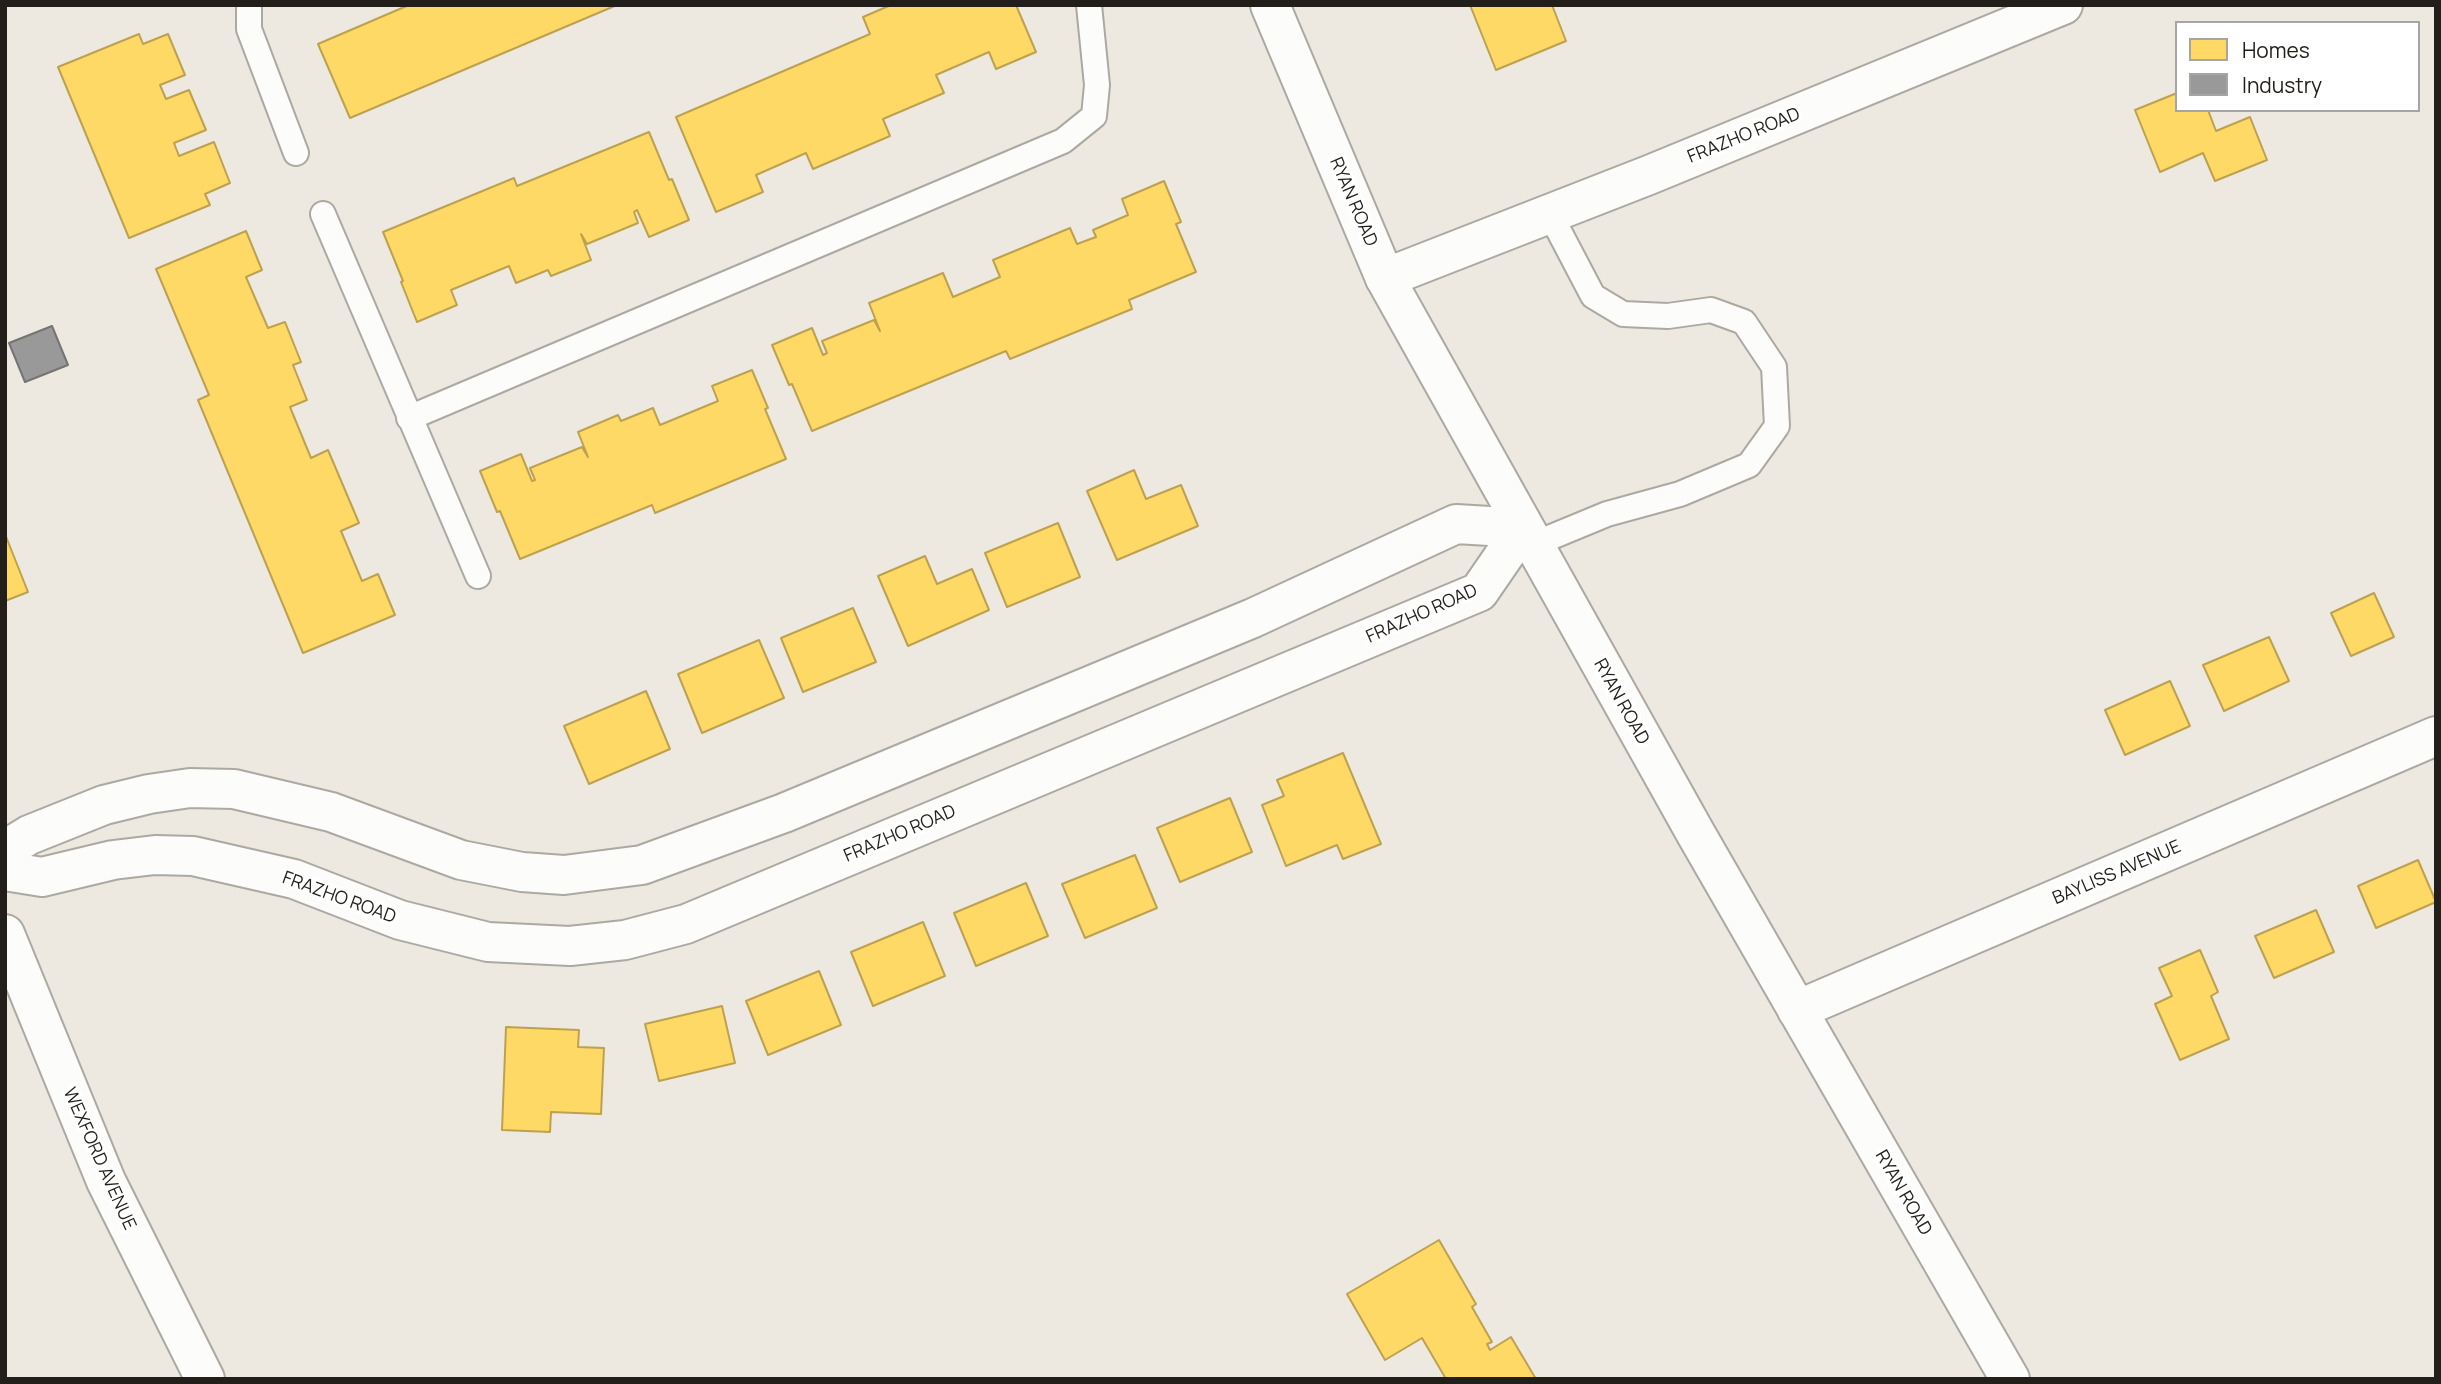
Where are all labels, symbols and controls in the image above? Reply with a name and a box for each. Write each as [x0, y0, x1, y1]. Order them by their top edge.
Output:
legend [2175, 21, 2420, 112]
text: Homes [2242, 36, 2310, 64]
text: Industry [2242, 71, 2322, 99]
street label: FRAZHO ROAD [1685, 104, 1803, 168]
street label: RYAN ROAD [1325, 154, 1381, 250]
street label: FRAZHO ROAD [1363, 580, 1481, 648]
street label: RYAN ROAD [1589, 655, 1653, 749]
street label: FRAZHO ROAD [841, 801, 959, 867]
street label: BAYLISS AVENUE [2050, 836, 2184, 910]
street label: FRAZHO ROAD [279, 867, 399, 929]
street label: WEXFORD AVENUE [58, 1084, 140, 1234]
street label: RYAN ROAD [1870, 1147, 1936, 1239]

